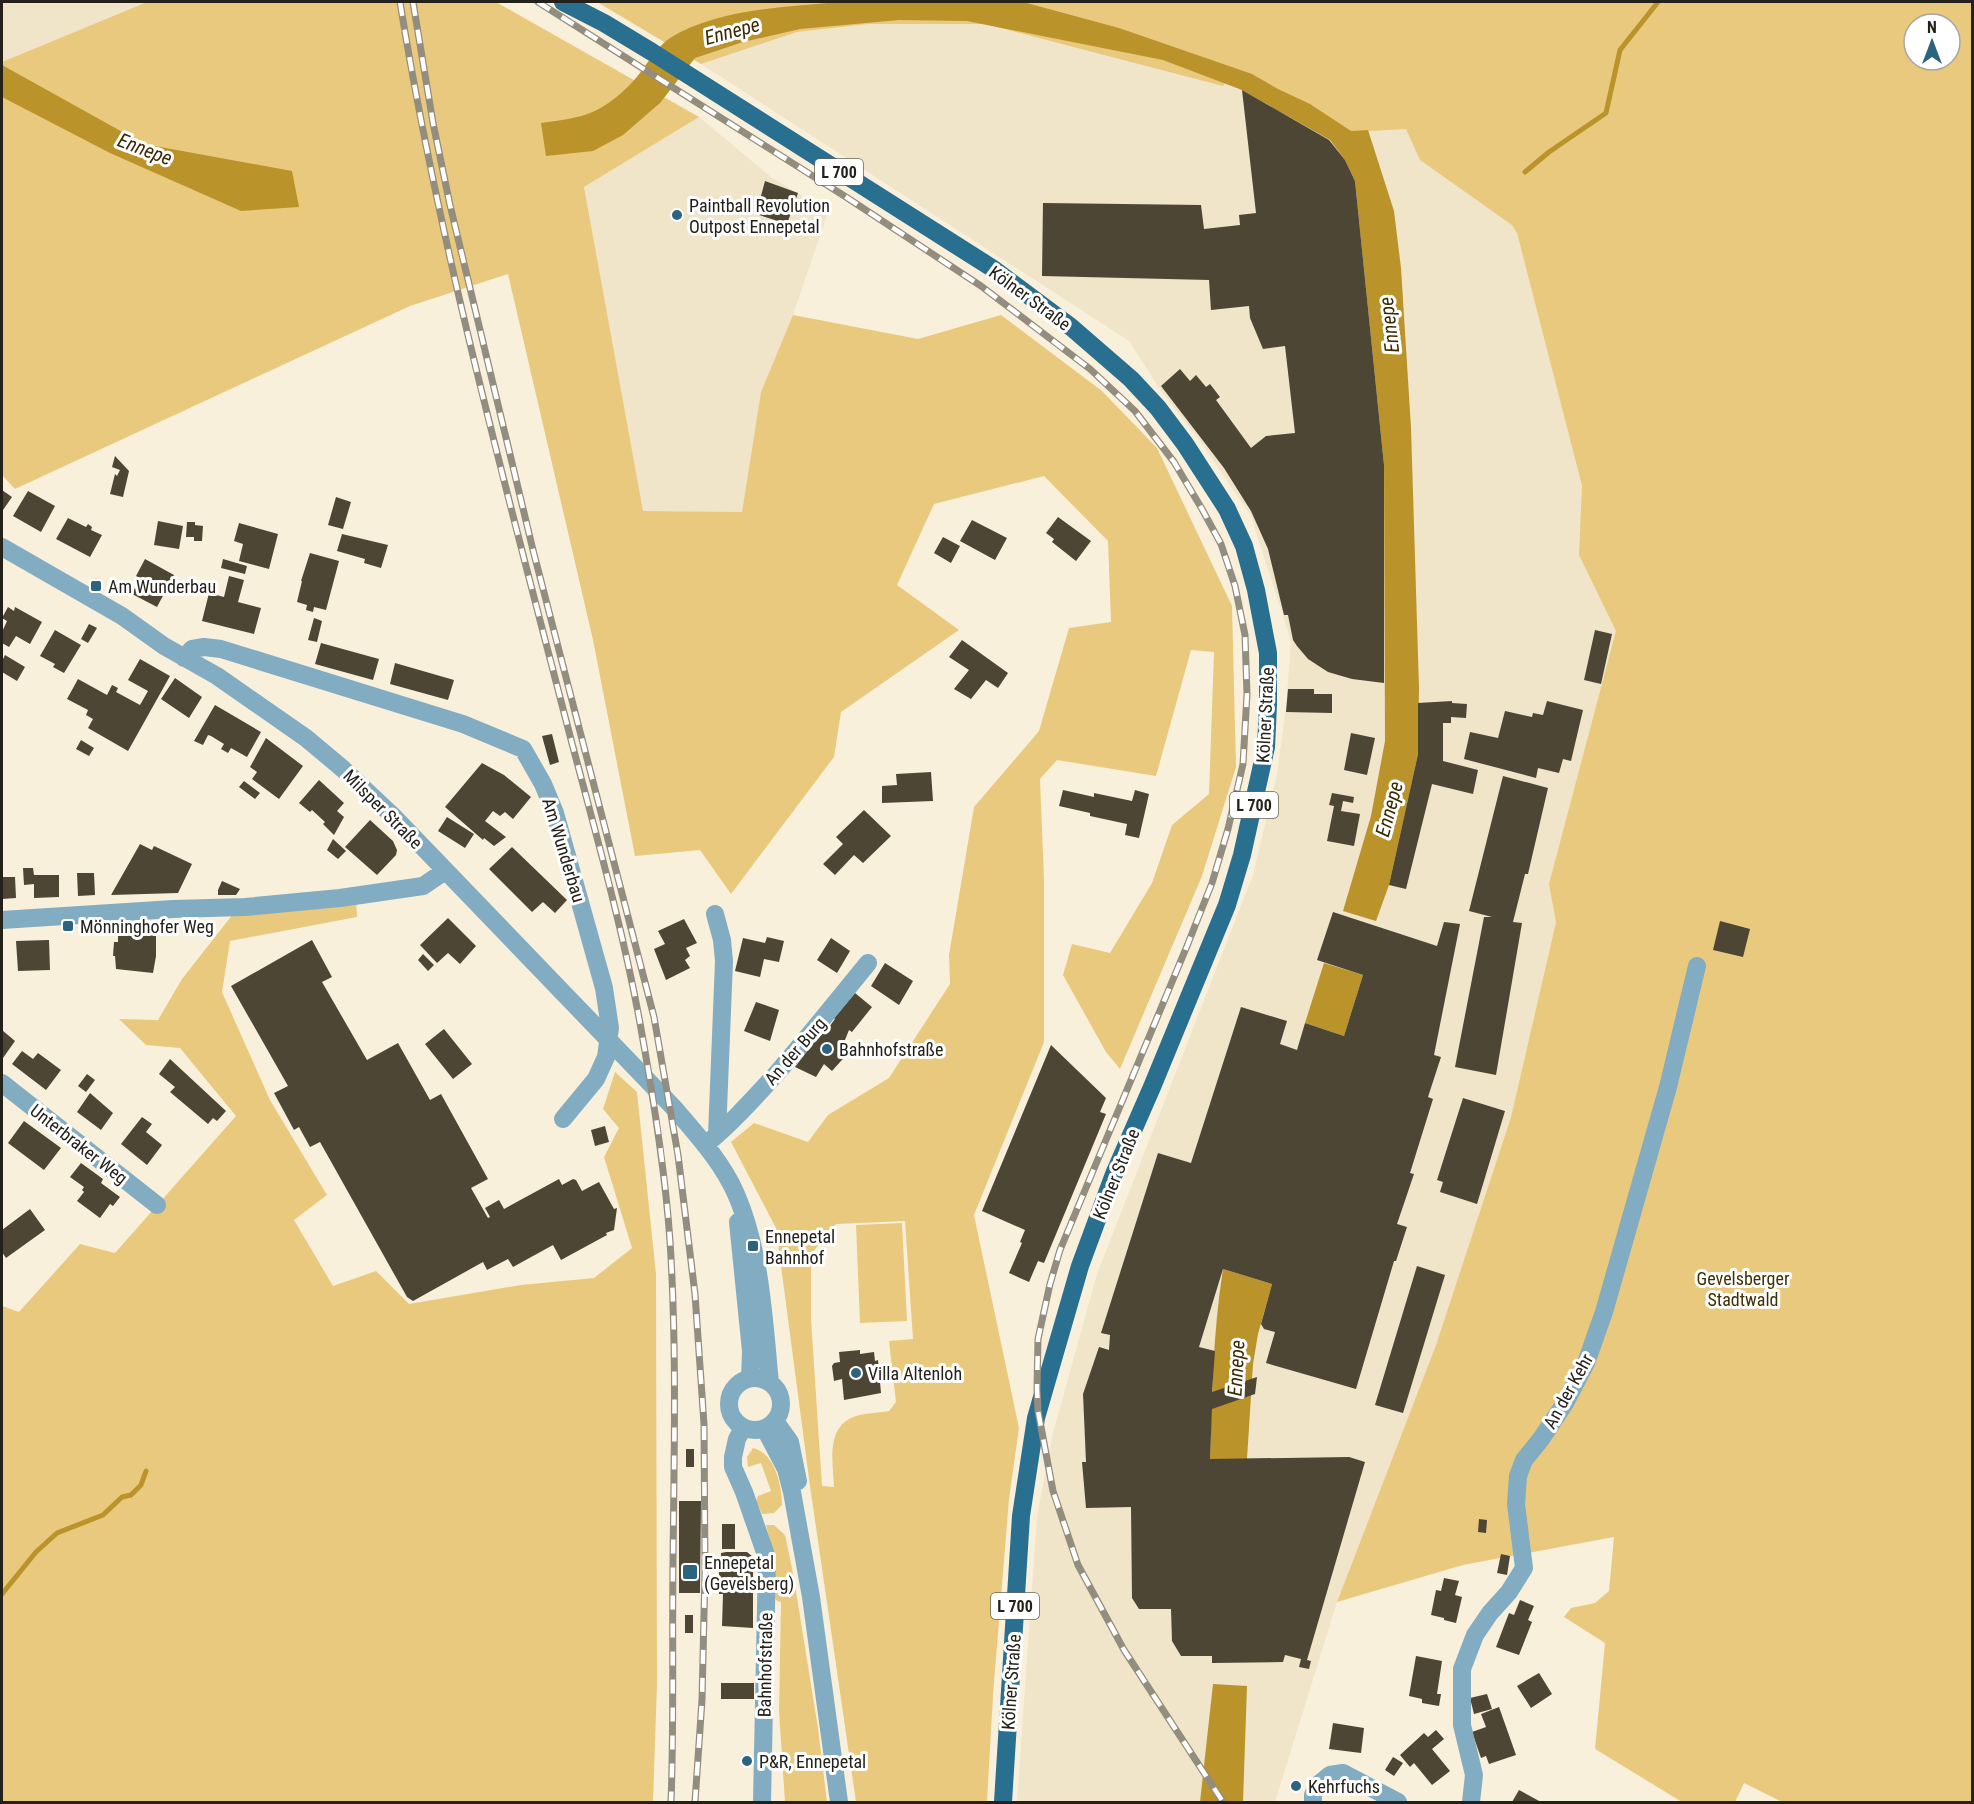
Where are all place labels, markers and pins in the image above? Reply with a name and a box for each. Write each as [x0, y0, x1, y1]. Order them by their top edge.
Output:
place label: Paintball Revolution Outpost Ennepetal [689, 195, 830, 237]
marker: Paintball Revolution Outpost Ennepetal [670, 208, 684, 222]
place label: Am Wunderbau [108, 576, 216, 597]
marker: Am Wunderbau [89, 579, 103, 593]
place label: Mönninghofer Weg [80, 916, 214, 937]
marker: Mönninghofer Weg [61, 919, 75, 933]
place label: Bahnhofstraße [839, 1039, 943, 1060]
marker: Bahnhofstraße [820, 1042, 834, 1056]
place label: Ennepetal Bahnhof [765, 1226, 835, 1268]
marker: Ennepetal Bahnhof [746, 1239, 760, 1253]
place label: Villa Altenloh [868, 1363, 962, 1384]
marker: Villa Altenloh [849, 1366, 863, 1380]
place label: Ennepetal (Gevelsberg) [704, 1552, 794, 1595]
marker: Ennepetal (Gevelsberg) [681, 1563, 699, 1581]
place label: P&R, Ennepetal [759, 1751, 866, 1772]
marker: P&R, Ennepetal [740, 1754, 754, 1768]
place label: Kehrfuchs [1308, 1776, 1380, 1797]
marker: Kehrfuchs [1289, 1779, 1303, 1793]

